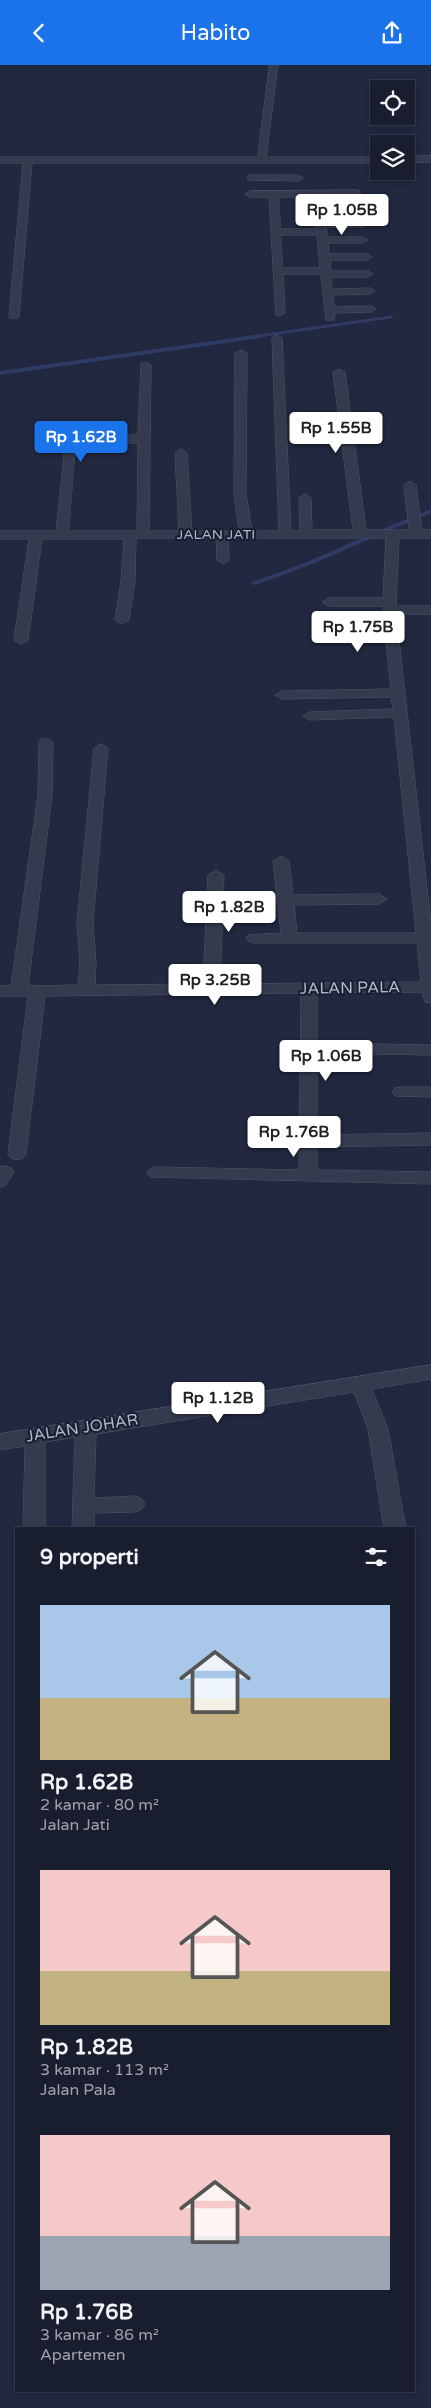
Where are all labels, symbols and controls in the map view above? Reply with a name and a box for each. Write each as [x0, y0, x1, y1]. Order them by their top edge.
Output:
icon: back [25, 19, 53, 47]
icon: share [378, 19, 406, 47]
text: Habito [181, 20, 250, 46]
map controls [370, 80, 415, 180]
button: locate [370, 80, 415, 125]
button: layers [370, 135, 415, 180]
pin: Rp 1.05B [290, 193, 394, 236]
text: Rp 1.05B [306, 200, 378, 220]
pin: Rp 1.55B [284, 411, 388, 454]
text: Rp 1.55B [300, 418, 372, 438]
pin: Rp 1.62B [29, 421, 133, 463]
text: Rp 1.62B [45, 427, 117, 447]
street label: JALAN JATI [177, 526, 255, 543]
pin: Rp 1.75B [306, 611, 410, 653]
text: Rp 1.75B [323, 617, 393, 637]
pin: Rp 1.82B [177, 891, 281, 933]
text: Rp 1.82B [194, 897, 264, 917]
pin: Rp 3.25B [163, 963, 267, 1006]
text: Rp 3.25B [179, 970, 251, 990]
street label: JALAN PALA [300, 977, 400, 999]
pin: Rp 1.06B [274, 1039, 378, 1082]
text: Rp 1.06B [290, 1046, 362, 1066]
pin: Rp 1.76B [242, 1115, 346, 1158]
text: Rp 1.76B [259, 1122, 329, 1142]
pin: Rp 1.12B [166, 1381, 270, 1424]
text: Rp 1.12B [182, 1388, 254, 1408]
street label: JALAN JOHAR [25, 1409, 139, 1447]
icon: filters [362, 1543, 390, 1571]
text: 9 properti [40, 1545, 139, 1570]
icon: home [170, 1637, 260, 1727]
text: Rp 1.62B [40, 1770, 133, 1795]
text: 2 kamar · 80 m² [40, 1795, 159, 1815]
text: Jalan Jati [40, 1815, 110, 1835]
icon: home [170, 1902, 260, 1992]
text: Rp 1.82B [40, 2035, 133, 2060]
text: 3 kamar · 113 m² [40, 2060, 169, 2080]
text: Jalan Pala [40, 2080, 116, 2100]
icon: home [170, 2167, 260, 2257]
text: Rp 1.76B [40, 2300, 133, 2325]
text: 3 kamar · 86 m² [40, 2325, 159, 2345]
text: Apartemen [40, 2345, 126, 2365]

